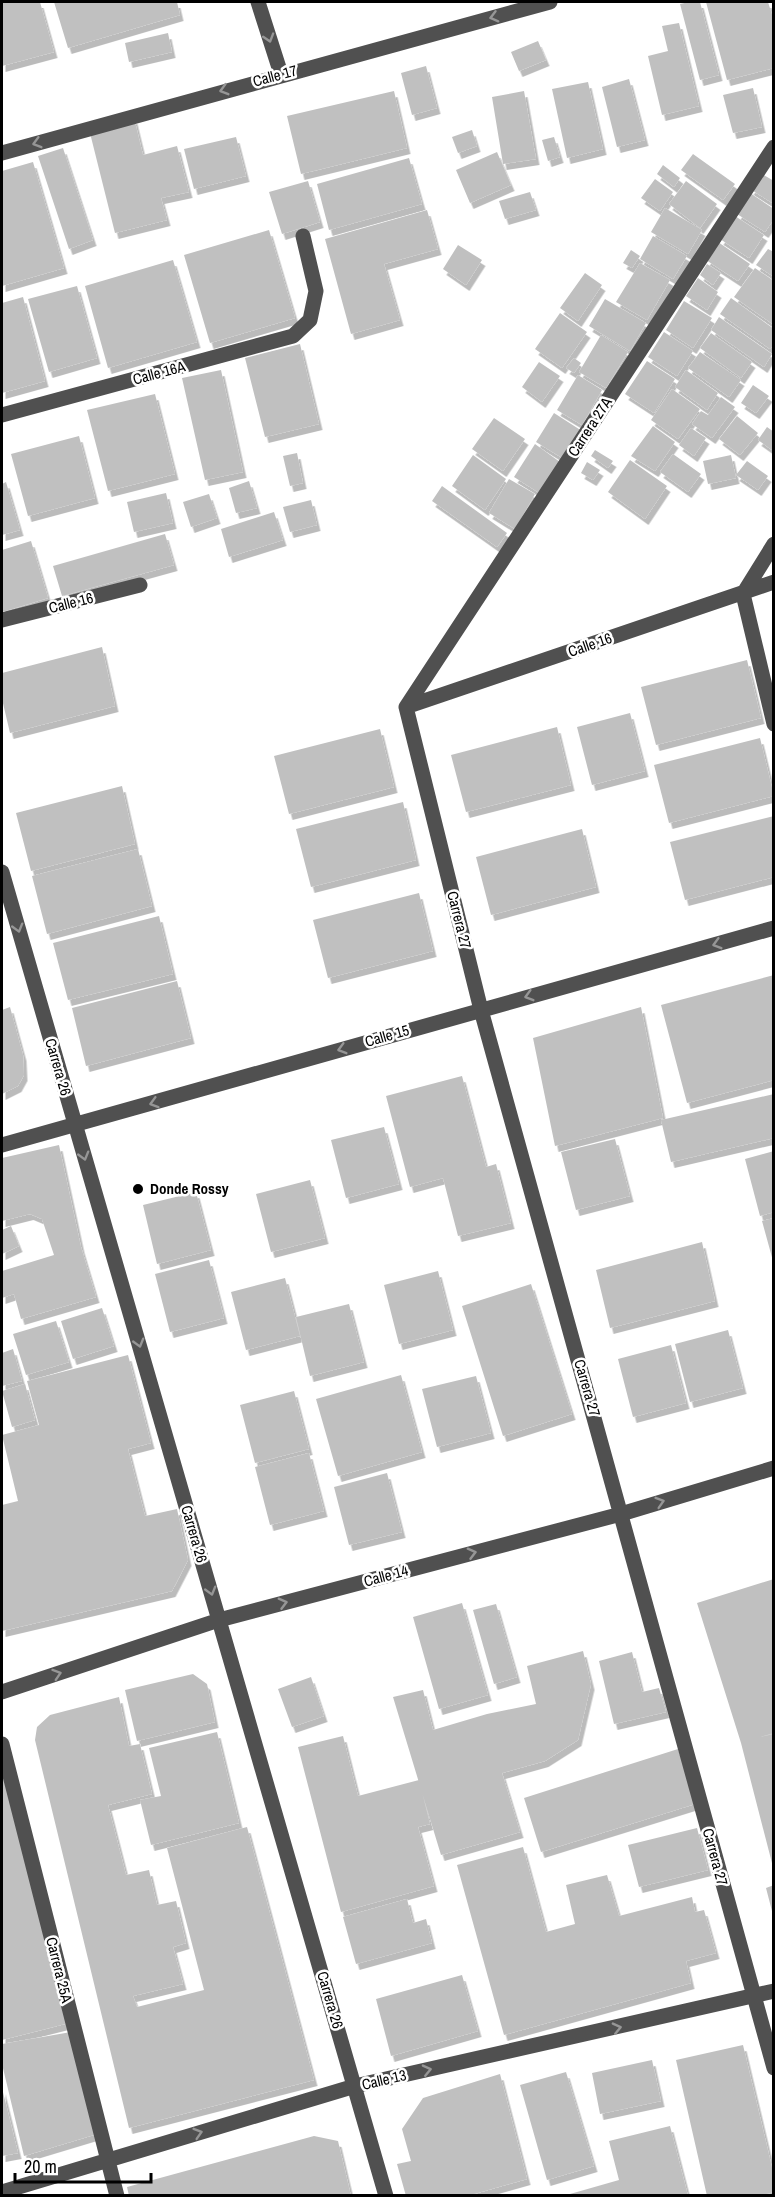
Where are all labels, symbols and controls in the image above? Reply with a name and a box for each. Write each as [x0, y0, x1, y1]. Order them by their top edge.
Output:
one-way arrow [489, 9, 499, 22]
one-way arrow [262, 32, 274, 43]
street label: Calle 17 [250, 59, 300, 91]
one-way arrow [219, 83, 230, 95]
one-way arrow [32, 136, 42, 148]
street label: Calle 16A [130, 355, 188, 390]
street label: Carrera 27A [563, 392, 617, 461]
street label: Calle 16 [46, 587, 95, 618]
street label: Calle 16 [565, 627, 615, 662]
street label: Carrera 27 [442, 889, 477, 951]
one-way arrow [11, 922, 23, 933]
one-way arrow [712, 936, 722, 949]
one-way arrow [524, 989, 535, 1001]
street label: Calle 15 [362, 1019, 412, 1052]
street label: Carrera 26 [40, 1036, 77, 1098]
one-way arrow [337, 1042, 348, 1054]
one-way arrow [149, 1096, 160, 1108]
one-way arrow [77, 1150, 89, 1161]
place label: Donde Rossy [150, 1178, 229, 1199]
marker: Donde Rossy [131, 1182, 145, 1196]
one-way arrow [131, 1338, 144, 1348]
street label: Carrera 27 [569, 1357, 606, 1419]
one-way arrow [654, 1497, 665, 1509]
street label: Carrera 26 [176, 1503, 213, 1565]
one-way arrow [466, 1548, 476, 1561]
street label: Calle 14 [361, 1559, 411, 1591]
one-way arrow [203, 1586, 216, 1596]
one-way arrow [277, 1598, 288, 1610]
one-way arrow [51, 1669, 62, 1681]
street label: Carrera 27 [698, 1826, 733, 1888]
street label: Carrera 25A [41, 1935, 78, 2006]
street label: Carrera 26 [312, 1969, 349, 2031]
one-way arrow [612, 2022, 622, 2035]
street label: Calle 13 [360, 2064, 408, 2095]
one-way arrow [421, 2064, 431, 2077]
one-way arrow [192, 2128, 203, 2140]
scale bar [15, 2146, 152, 2184]
text: 20 m [24, 2154, 57, 2179]

